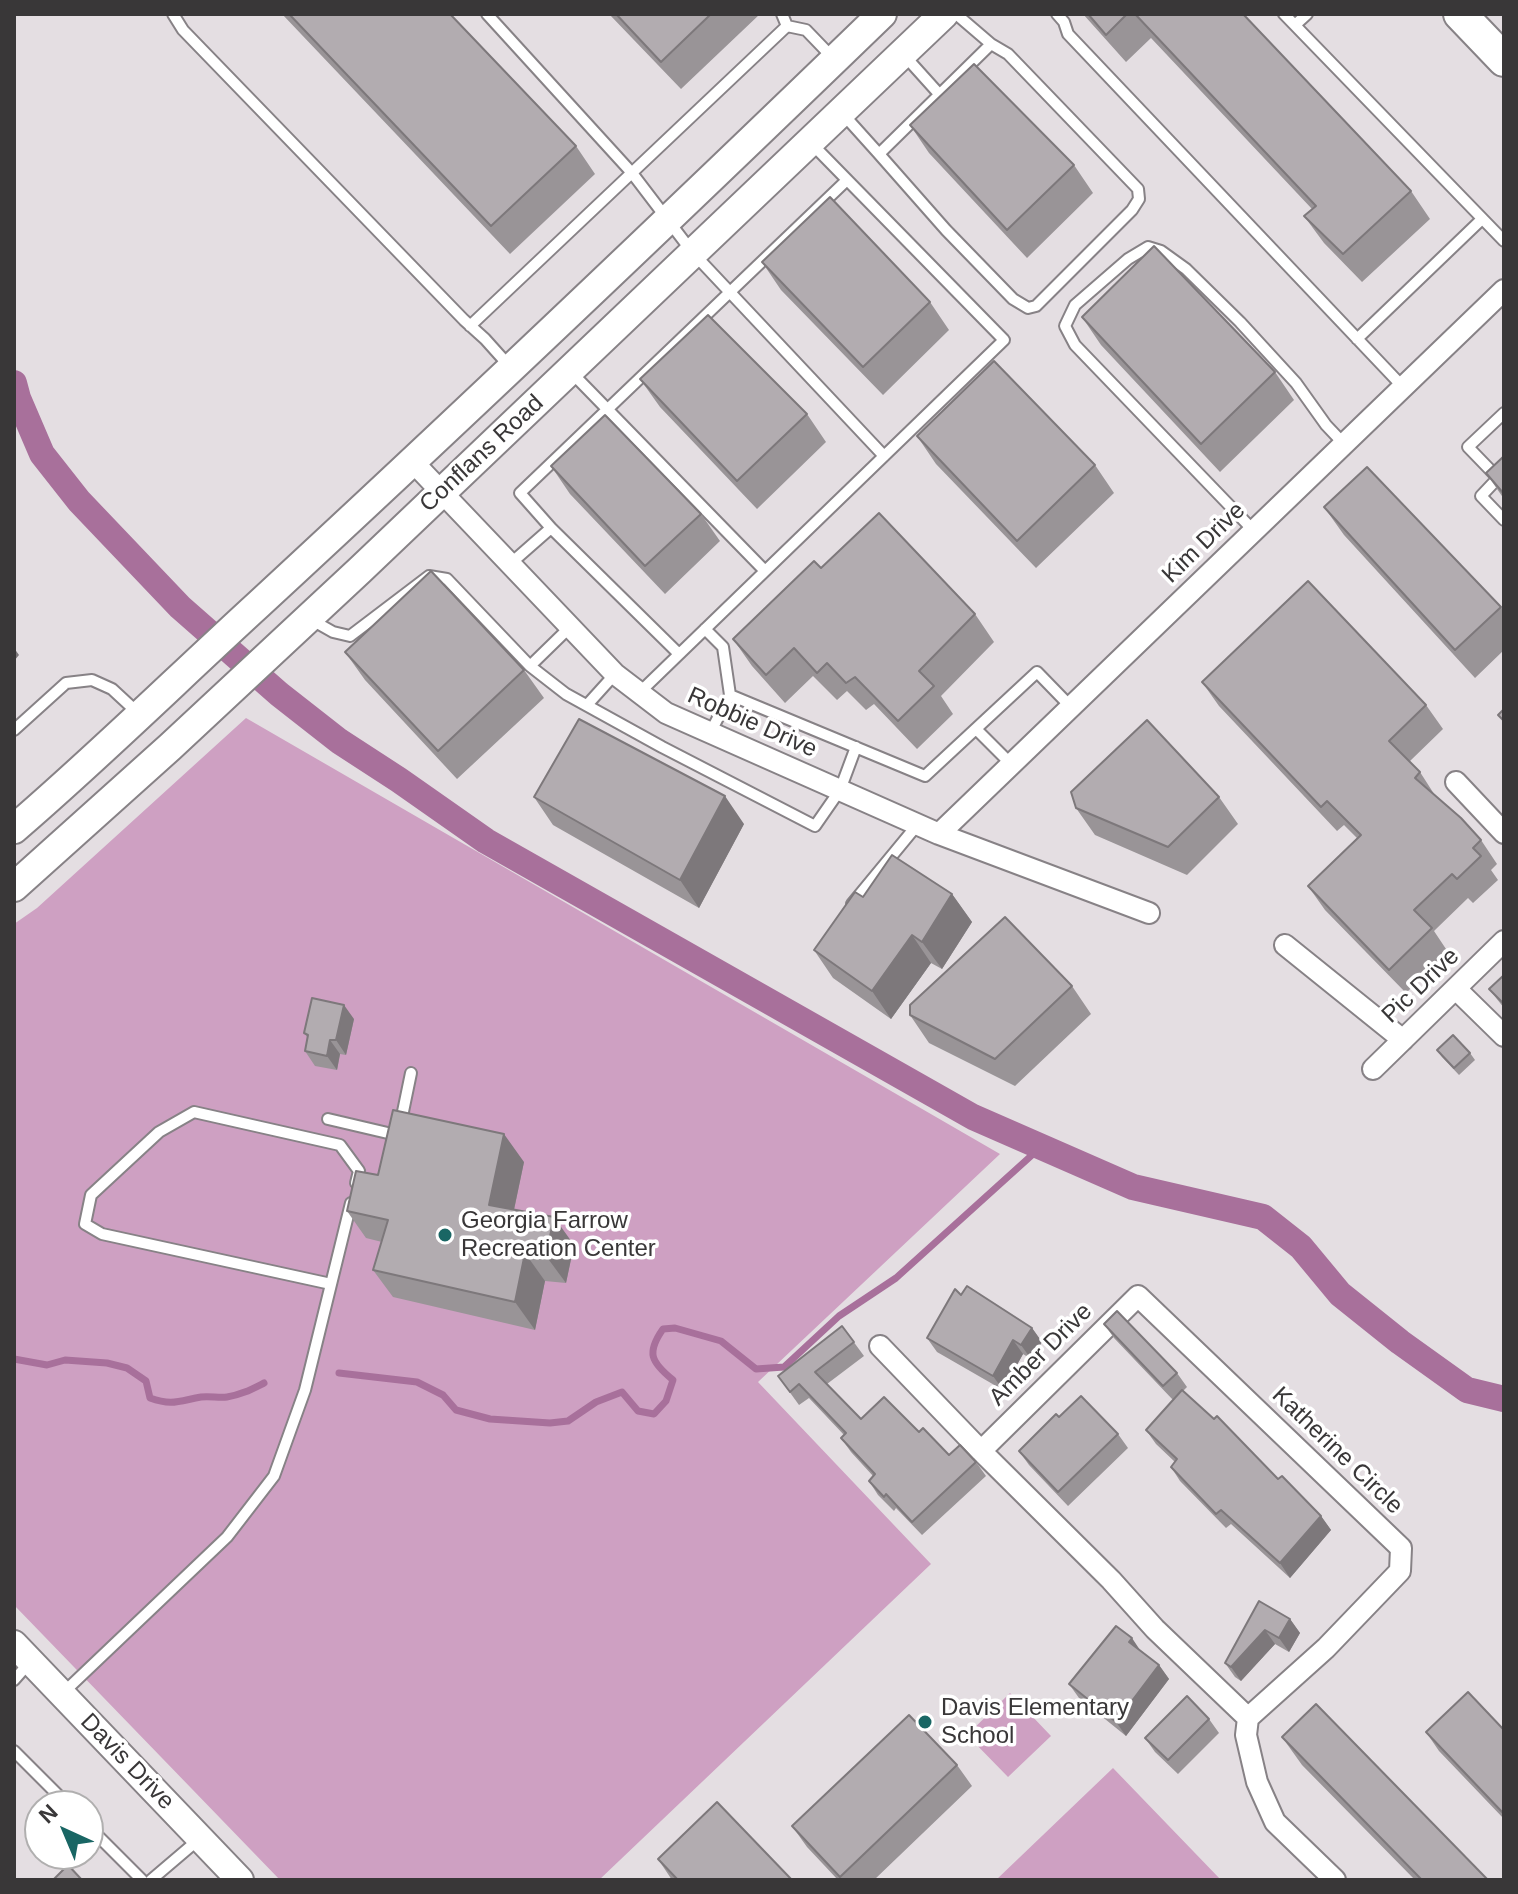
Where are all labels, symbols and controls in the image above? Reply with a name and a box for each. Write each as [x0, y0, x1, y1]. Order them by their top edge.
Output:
street label: Conflans Road [414, 389, 550, 519]
street label: Kim Drive [1157, 497, 1251, 589]
street label: Robbie Drive [683, 682, 821, 764]
street label: Pic Drive [1376, 942, 1466, 1030]
place label: Georgia Farrow Recreation Center [461, 1207, 656, 1263]
marker: Georgia Farrow Recreation Center [436, 1226, 454, 1244]
street label: Amber Drive [984, 1298, 1098, 1412]
street label: Katherine Circle [1266, 1381, 1408, 1521]
place label: Davis Elementary School [941, 1694, 1129, 1750]
street label: Davis Drive [74, 1708, 180, 1816]
marker: Davis Elementary School [916, 1713, 934, 1731]
north arrow [24, 1790, 104, 1870]
text: N [34, 1799, 63, 1828]

